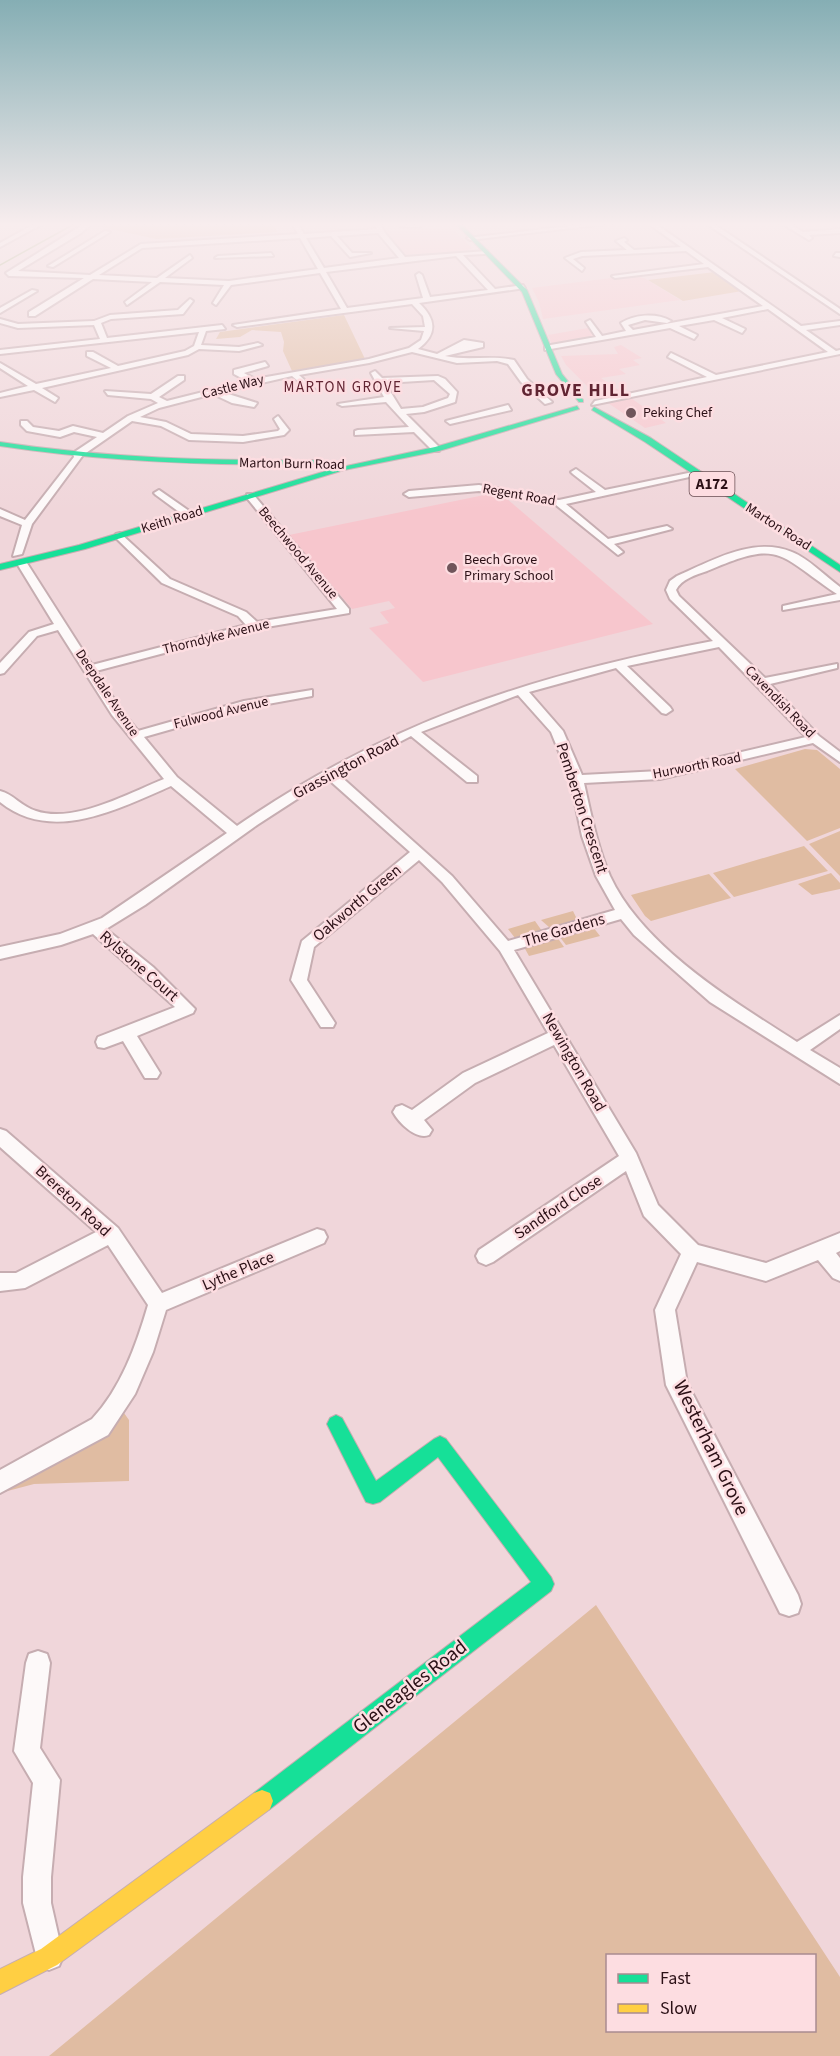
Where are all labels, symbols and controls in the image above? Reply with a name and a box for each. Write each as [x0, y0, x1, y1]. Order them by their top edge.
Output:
street label: Castle Way [200, 370, 266, 404]
district label: MARTON GROVE [284, 377, 402, 398]
district label: GROVE HILL [521, 378, 631, 403]
place label: Peking Chef [643, 403, 713, 423]
marker: Peking Chef [624, 406, 638, 420]
street label: Marton Burn Road [239, 453, 345, 475]
road number: A172 [690, 472, 734, 496]
street label: Regent Road [481, 479, 557, 511]
street label: Marton Road [741, 498, 815, 556]
street label: Keith Road [139, 501, 205, 539]
street label: Beechwood Avenue [253, 503, 343, 604]
place label: Beech Grove Primary School [464, 550, 554, 586]
marker: Beech Grove Primary School [445, 561, 459, 575]
street label: Thorndyke Avenue [161, 614, 271, 660]
street label: Deepdale Avenue [70, 645, 144, 741]
street label: Cavendish Road [740, 661, 820, 743]
street label: Fulwood Avenue [172, 692, 270, 734]
street label: Grassington Road [289, 730, 403, 804]
street label: Pemberton Crescent [550, 740, 614, 877]
street label: Hurworth Road [651, 748, 743, 784]
street label: Oakworth Green [308, 859, 406, 947]
street label: The Gardens [521, 908, 608, 952]
street label: Rylstone Court [95, 925, 184, 1007]
street label: Newington Road [537, 1009, 611, 1115]
street label: Brereton Road [30, 1160, 116, 1242]
street label: Sandford Close [510, 1169, 606, 1244]
street label: Lythe Place [199, 1246, 277, 1296]
street label: Westerham Grove [666, 1376, 756, 1521]
street label: Gleneagles Road [347, 1633, 473, 1741]
legend [606, 1954, 816, 2032]
text: Fast [660, 1966, 691, 1991]
text: Slow [660, 1996, 697, 2021]

